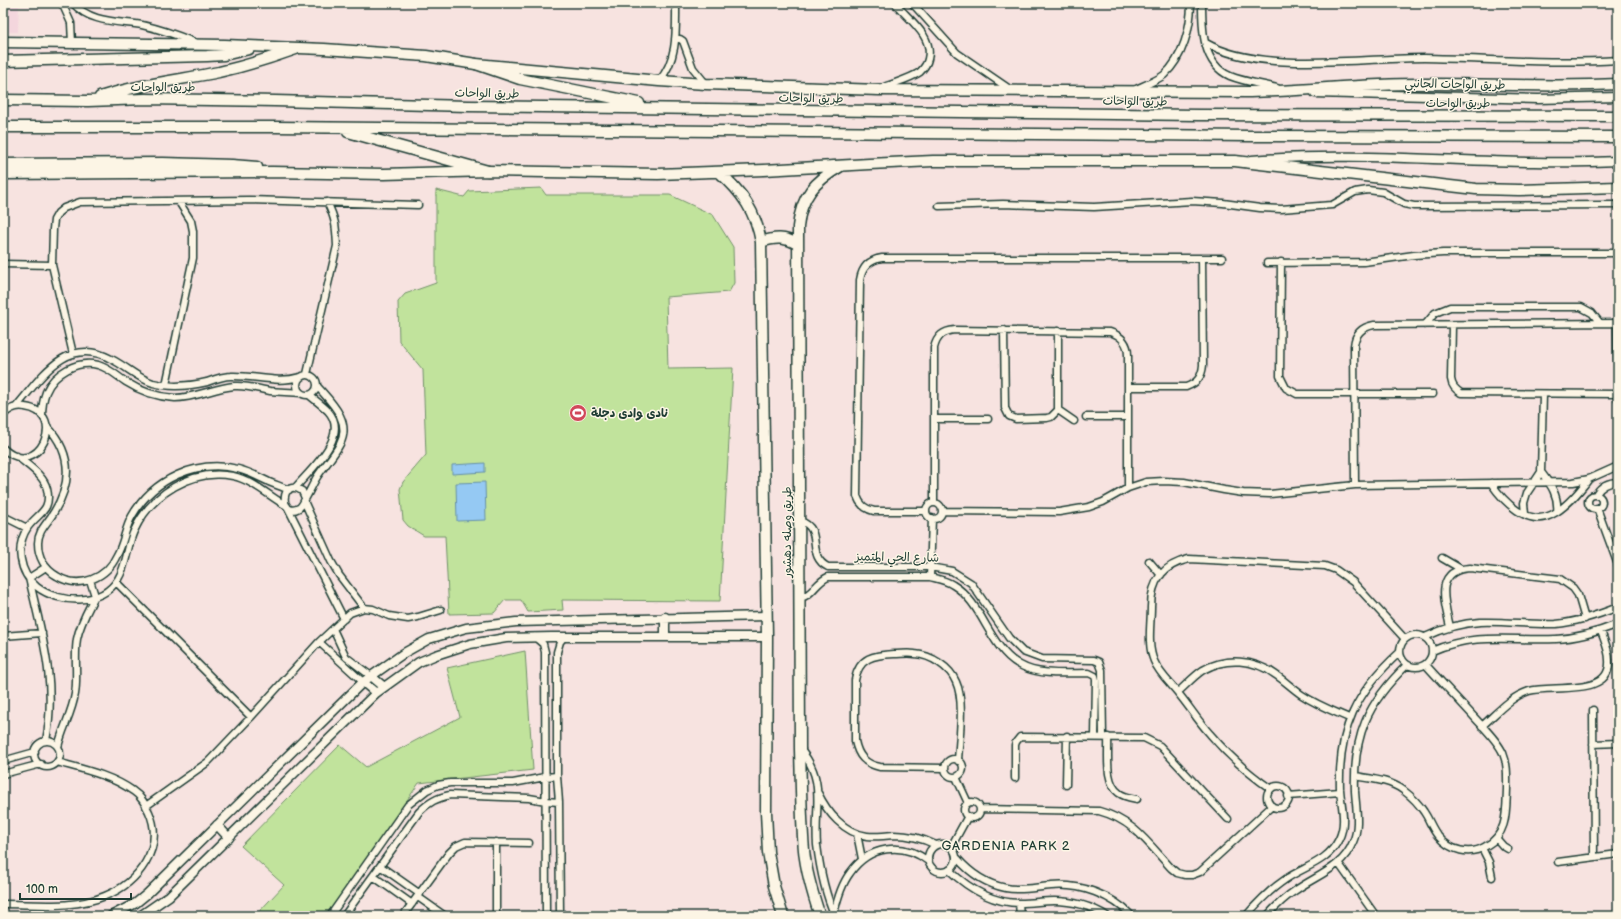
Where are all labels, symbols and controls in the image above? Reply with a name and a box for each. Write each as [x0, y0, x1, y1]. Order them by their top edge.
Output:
street label: طريق الواحات الجانبي [1404, 76, 1506, 96]
street label: طريق الواحات [131, 80, 195, 95]
street label: طريق الواحات [454, 85, 520, 102]
street label: طريق الواحات [778, 90, 844, 107]
street label: طريق الواحات [1102, 93, 1168, 110]
street label: طريق الواحات [1426, 96, 1490, 111]
sports icon: نادى وادى دجلة [568, 403, 588, 423]
place label: نادى وادى دجلة [591, 406, 669, 421]
street label: طريق وصله دهشور [780, 486, 795, 579]
street label: شارع الحي المتميز [854, 549, 939, 569]
district label: GARDENIA PARK 2 [941, 838, 1071, 854]
scale bar [20, 875, 131, 901]
text: 100 m [26, 882, 58, 897]

